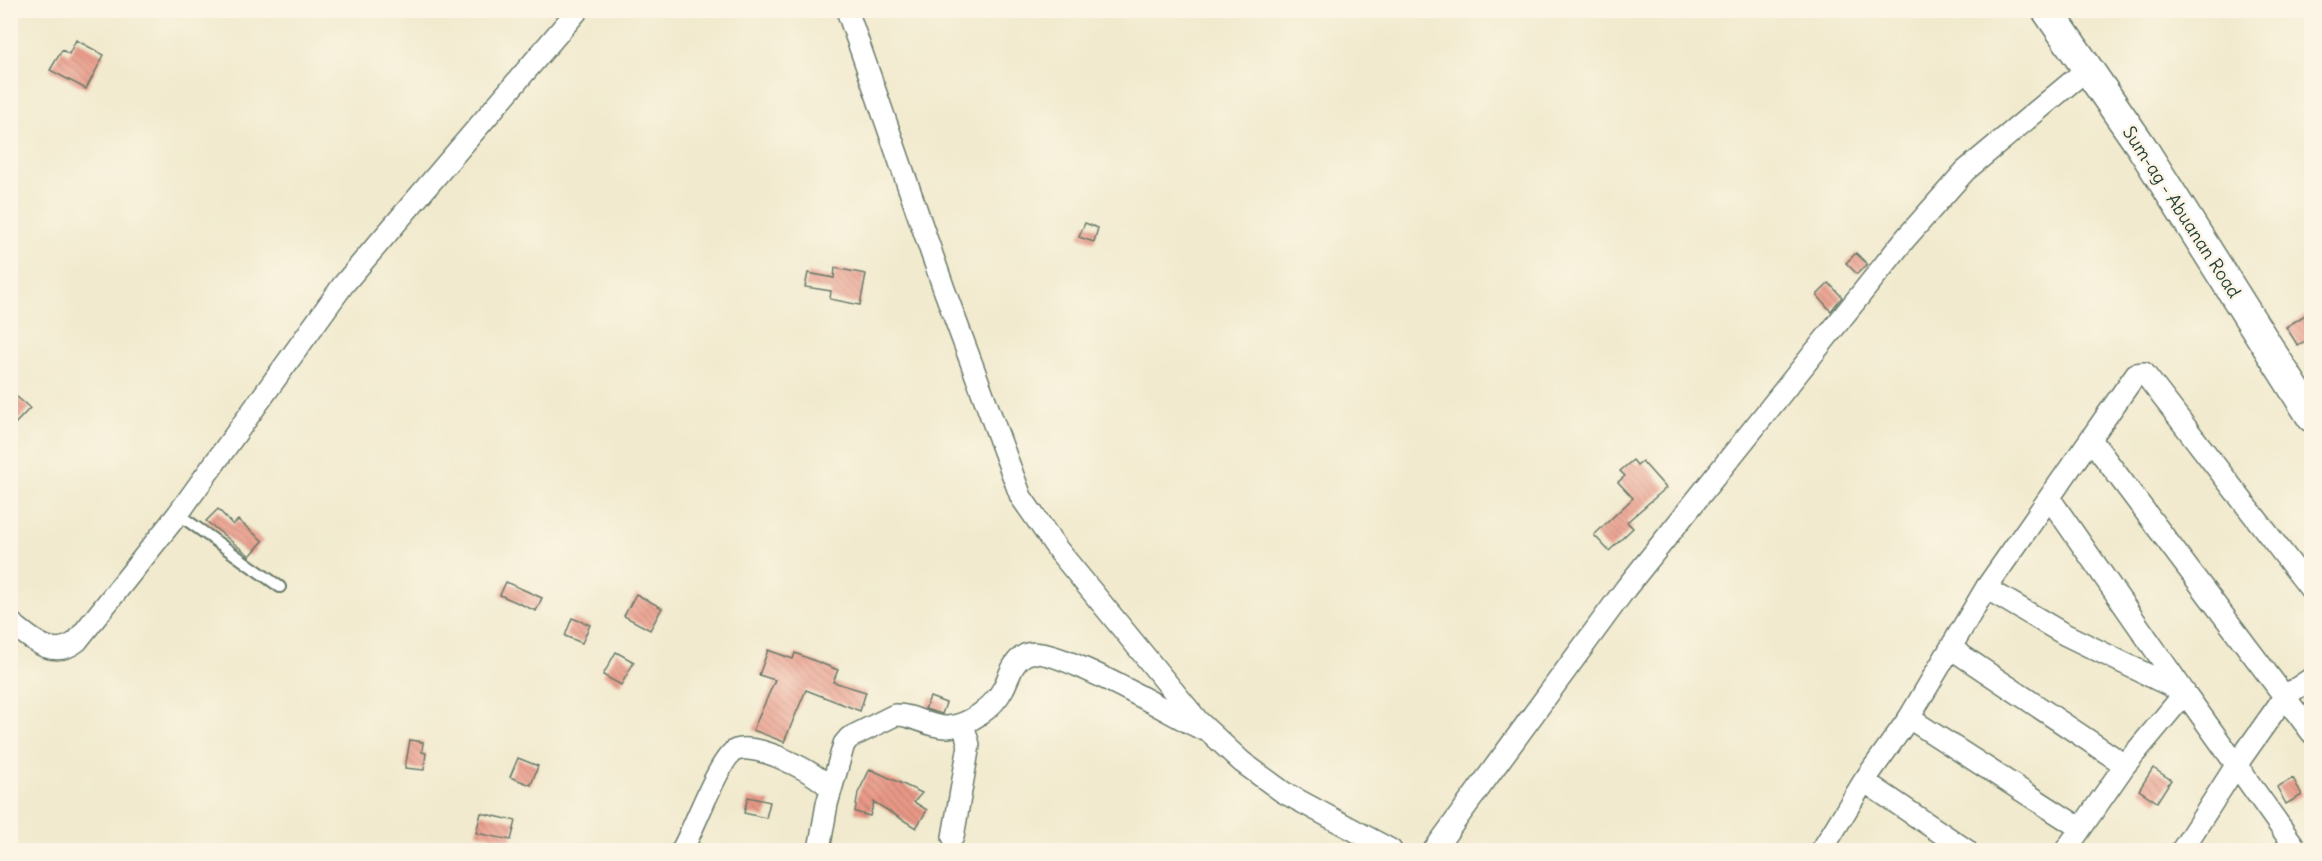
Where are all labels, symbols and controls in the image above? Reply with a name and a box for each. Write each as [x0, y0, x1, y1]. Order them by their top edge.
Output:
street label: Sum-ag - Abuanan Road [2118, 122, 2246, 303]

